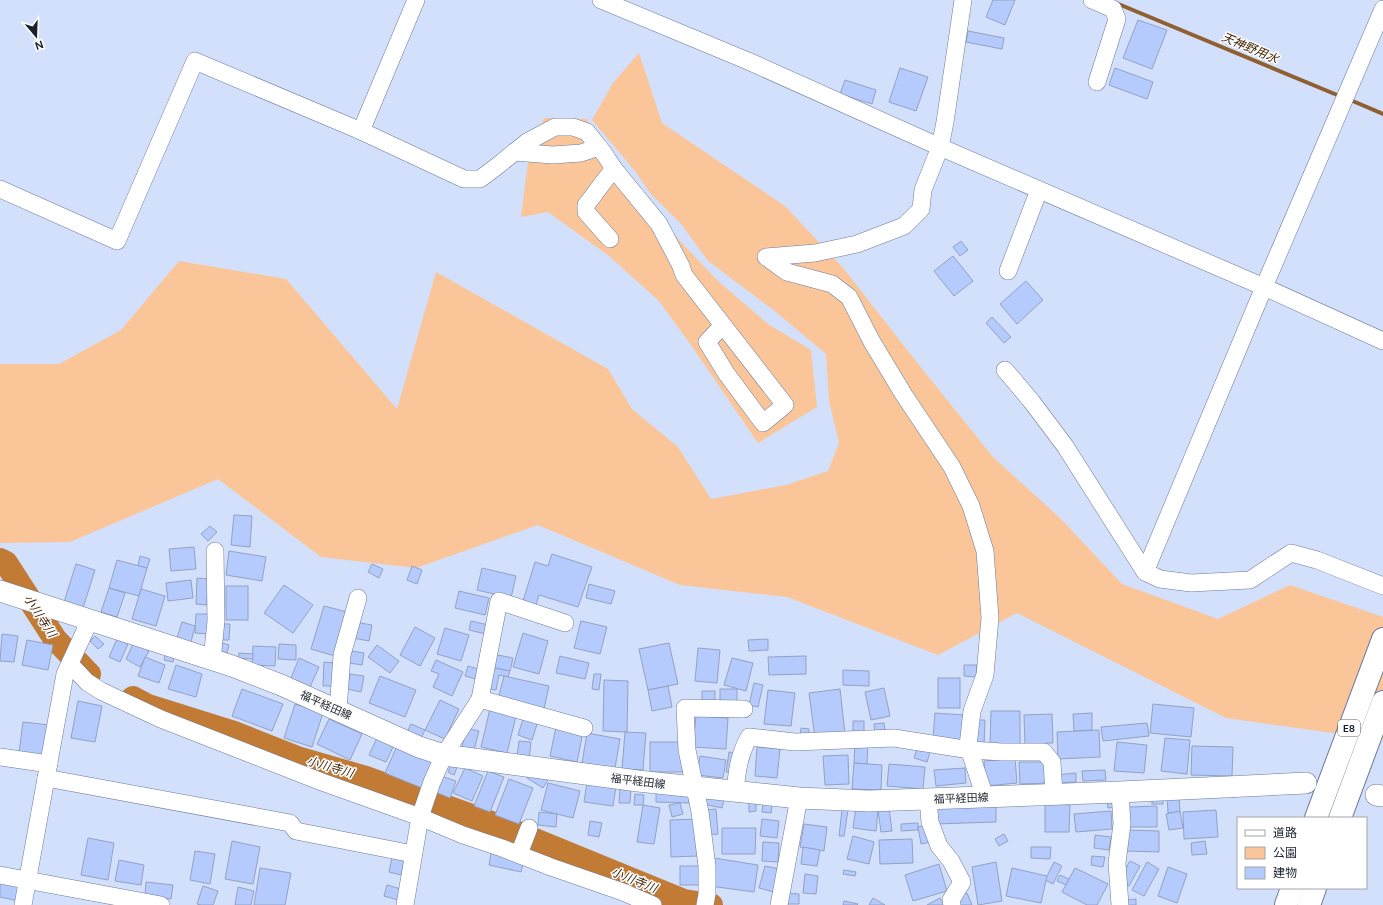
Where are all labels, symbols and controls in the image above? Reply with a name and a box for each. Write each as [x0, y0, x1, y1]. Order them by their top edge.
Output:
north arrow [16, 16, 56, 56]
water label: 天神野用水 [1219, 29, 1283, 68]
text: N [33, 38, 45, 53]
water label: 小川寺川 [20, 592, 61, 642]
street label: 福平経田線 [298, 687, 354, 723]
road number: E8 [1338, 720, 1360, 736]
water label: 小川寺川 [305, 753, 357, 782]
street label: 福平経田線 [610, 771, 666, 791]
street label: 福平経田線 [933, 790, 989, 806]
legend [1237, 817, 1367, 889]
text: 道路 [1273, 825, 1297, 841]
text: 公園 [1273, 845, 1297, 861]
water label: 小川寺川 [609, 864, 661, 897]
text: 建物 [1273, 865, 1297, 881]

